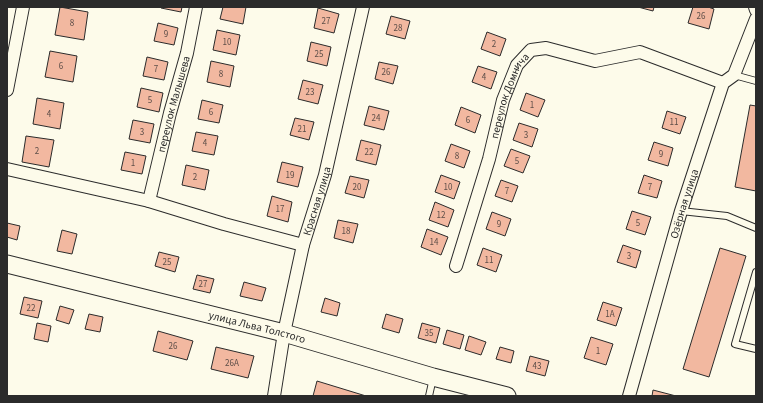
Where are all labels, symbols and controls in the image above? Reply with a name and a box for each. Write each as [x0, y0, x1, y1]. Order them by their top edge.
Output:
house number: 26 [697, 10, 706, 23]
house number: 27 [322, 15, 331, 28]
house number: 8 [70, 17, 75, 30]
house number: 28 [394, 22, 403, 35]
house number: 9 [164, 28, 169, 41]
house number: 10 [223, 36, 232, 49]
house number: 2 [492, 38, 497, 51]
house number: 25 [315, 48, 324, 61]
street label: переулок Домнича [487, 49, 532, 140]
street label: переулок Малышева [153, 54, 193, 154]
house number: 6 [59, 60, 64, 73]
house number: 7 [154, 63, 159, 76]
house number: 26 [382, 66, 391, 79]
house number: 8 [219, 68, 224, 81]
house number: 4 [482, 71, 487, 84]
house number: 23 [306, 86, 315, 99]
house number: 5 [148, 94, 153, 107]
house number: 1 [530, 99, 534, 112]
house number: 6 [209, 106, 214, 119]
house number: 4 [47, 108, 52, 121]
house number: 24 [372, 112, 381, 125]
house number: 6 [466, 114, 471, 127]
house number: 11 [670, 116, 678, 129]
house number: 21 [298, 123, 306, 136]
house number: 3 [140, 126, 145, 139]
house number: 3 [524, 129, 529, 142]
house number: 4 [203, 137, 208, 150]
house number: 2 [35, 145, 40, 158]
house number: 22 [365, 146, 374, 159]
house number: 9 [659, 148, 664, 161]
house number: 8 [455, 150, 460, 163]
house number: 5 [515, 155, 520, 168]
house number: 1 [131, 157, 135, 170]
street label: Красная улица [299, 165, 334, 237]
street label: Озёрная улица [666, 167, 702, 240]
house number: 19 [286, 169, 295, 182]
house number: 2 [193, 171, 198, 184]
house number: 20 [353, 181, 362, 194]
house number: 10 [444, 181, 453, 194]
house number: 7 [648, 181, 653, 194]
house number: 7 [505, 185, 510, 198]
house number: 17 [276, 203, 285, 216]
house number: 12 [437, 209, 446, 222]
house number: 5 [636, 217, 641, 230]
house number: 9 [497, 218, 502, 231]
house number: 18 [342, 225, 351, 238]
house number: 14 [430, 236, 439, 249]
house number: 3 [627, 250, 632, 263]
house number: 11 [485, 254, 493, 267]
house number: 25 [163, 256, 172, 269]
house number: 27 [199, 278, 208, 291]
house number: 22 [27, 302, 36, 315]
street label: улица Льва Толстого [207, 307, 308, 347]
house number: 1А [605, 308, 615, 321]
house number: 35 [425, 327, 434, 340]
house number: 26 [169, 340, 178, 353]
house number: 1 [596, 345, 600, 358]
house number: 26А [225, 357, 239, 370]
house number: 43 [533, 360, 542, 373]

